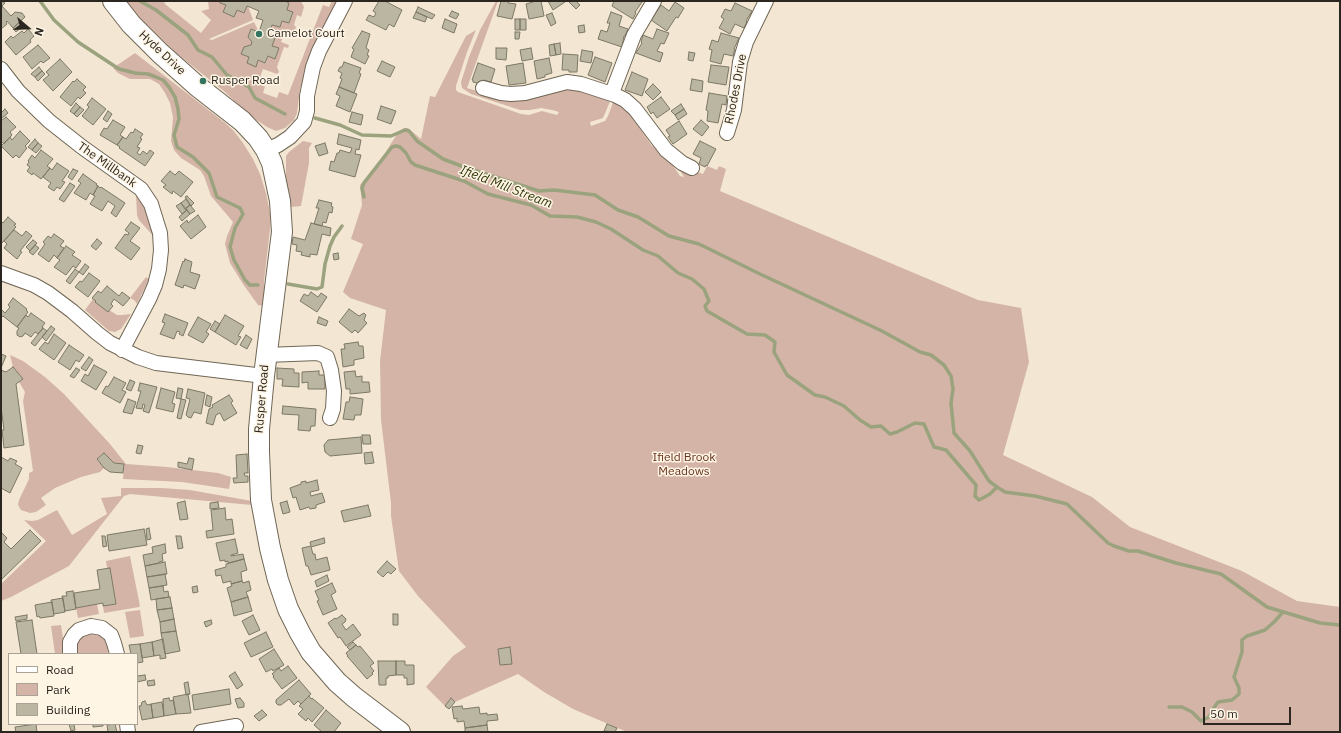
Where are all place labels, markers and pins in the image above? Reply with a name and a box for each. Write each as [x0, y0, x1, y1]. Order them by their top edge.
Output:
place label: Camelot Court [267, 27, 345, 41]
marker: Camelot Court [254, 29, 264, 39]
place label: Rusper Road [211, 74, 280, 88]
marker: Rusper Road [198, 76, 208, 86]

